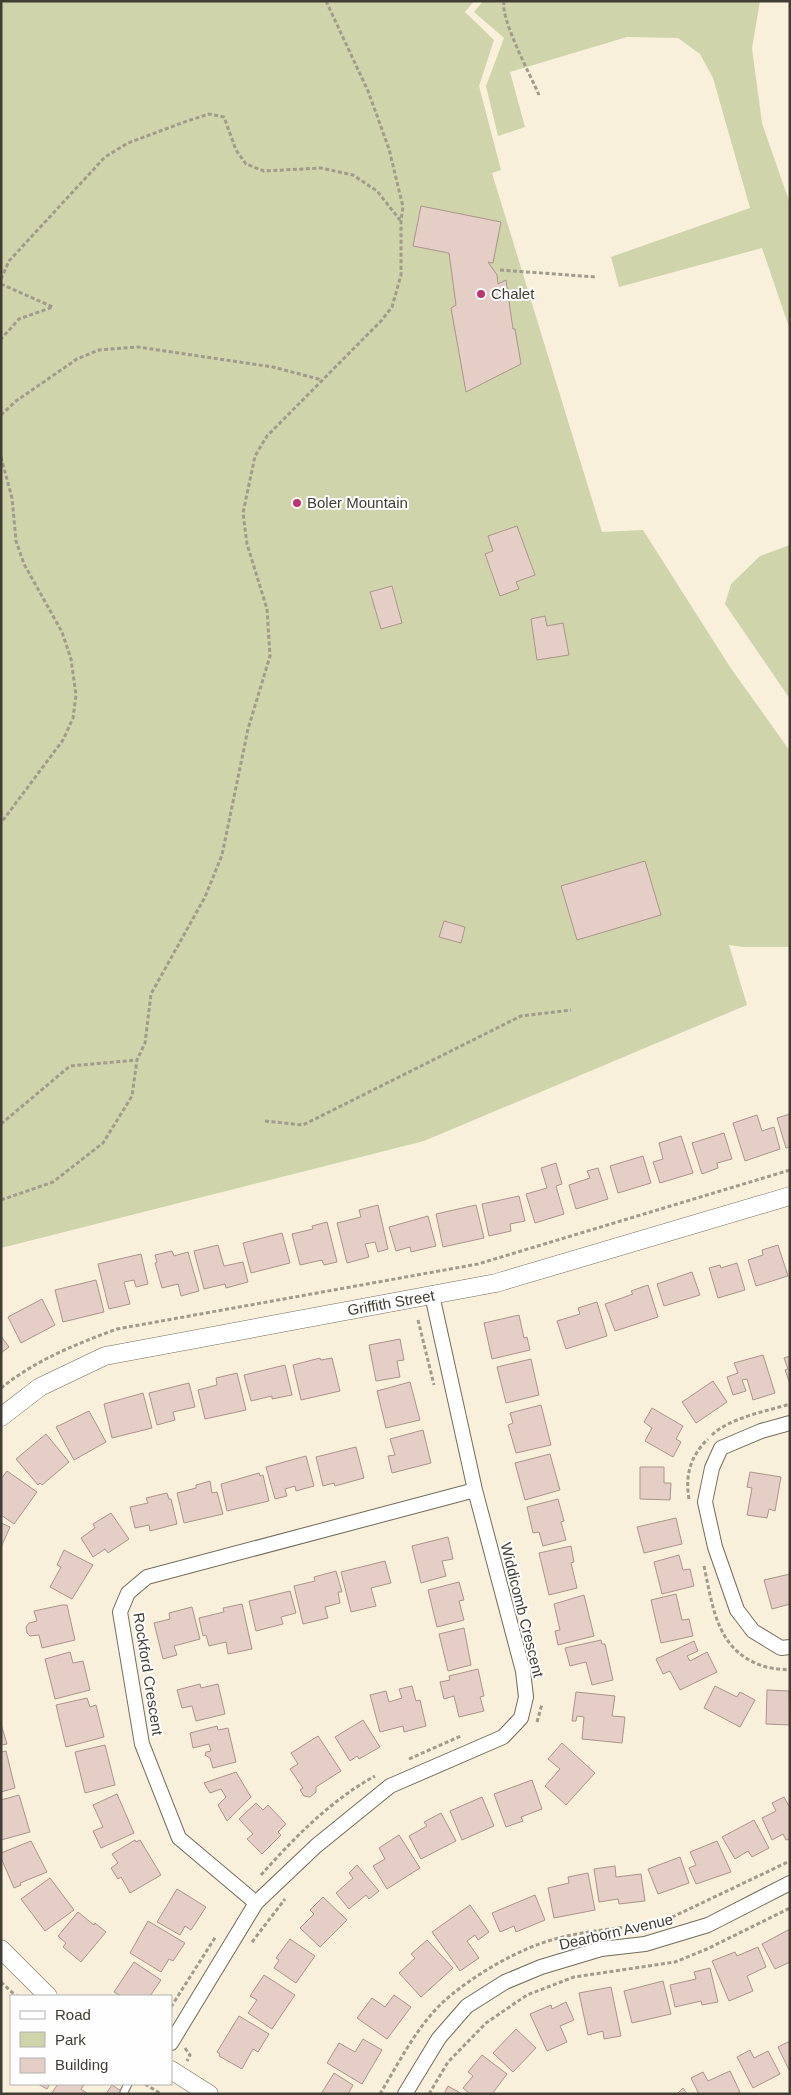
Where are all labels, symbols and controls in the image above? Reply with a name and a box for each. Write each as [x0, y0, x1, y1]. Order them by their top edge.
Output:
place label: Chalet [491, 285, 535, 302]
marker: Chalet [475, 288, 487, 300]
place label: Boler Mountain [307, 494, 408, 511]
marker: Boler Mountain [291, 497, 303, 509]
street label: Griffith Street [346, 1286, 437, 1319]
street label: Widdicomb Crescent [497, 1541, 548, 1680]
street label: Rockford Crescent [130, 1611, 167, 1737]
street label: Dearborn Avenue [557, 1910, 675, 1953]
legend [10, 1995, 172, 2085]
text: Road [55, 2006, 91, 2023]
text: Park [55, 2031, 86, 2048]
text: Building [55, 2056, 108, 2073]

